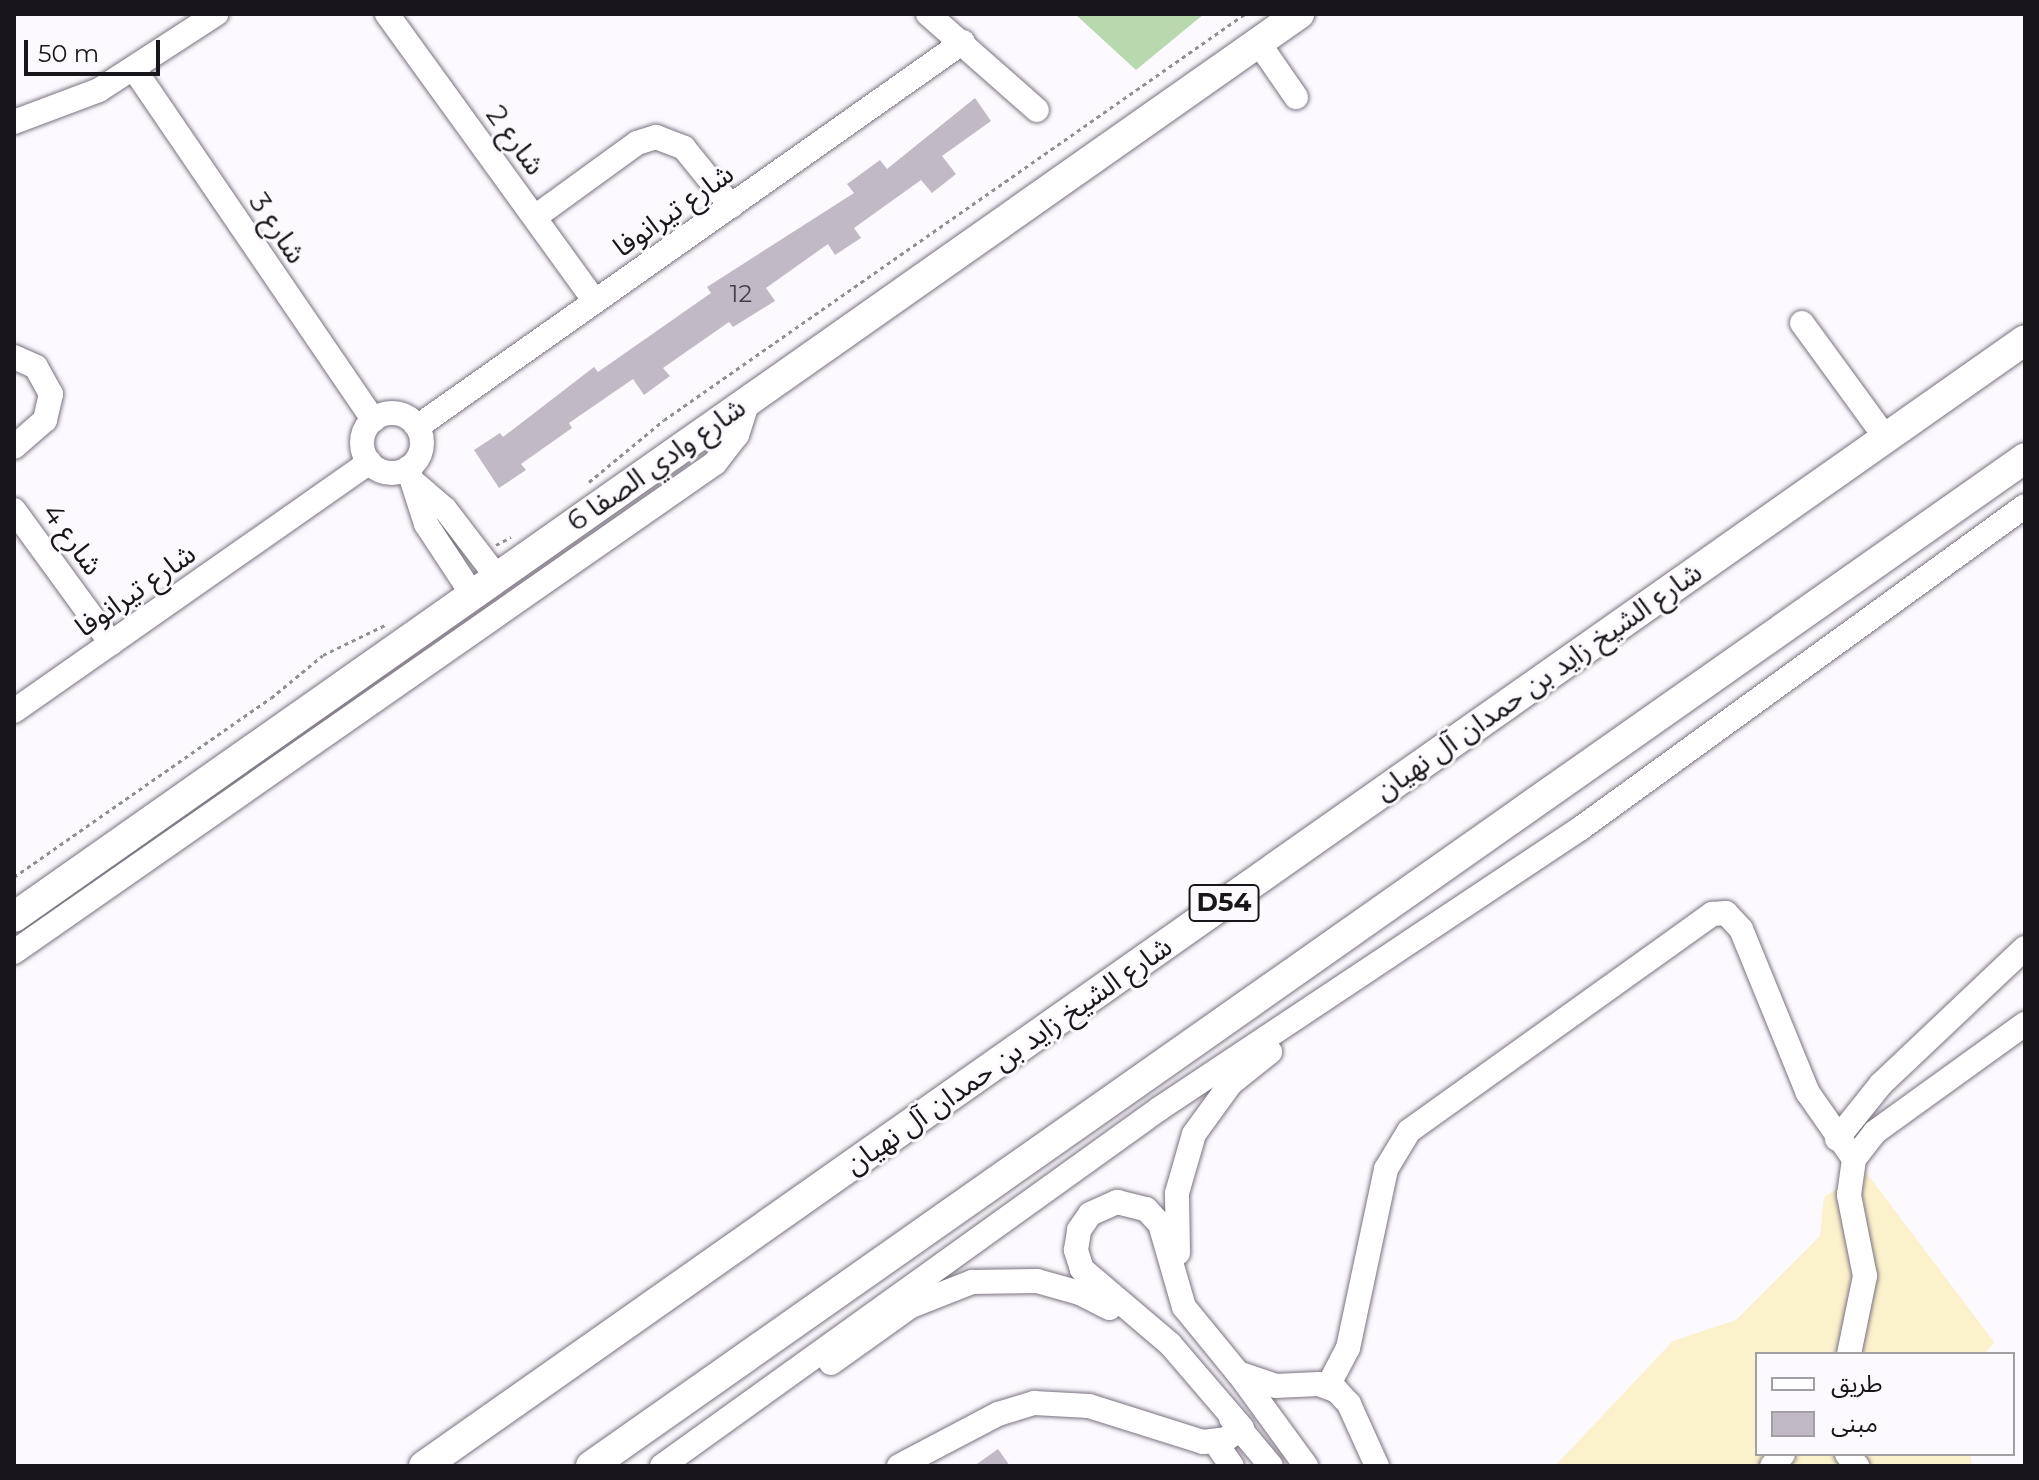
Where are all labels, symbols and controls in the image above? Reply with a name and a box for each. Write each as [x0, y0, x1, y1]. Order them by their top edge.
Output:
scale bar [28, 24, 164, 74]
text: 50 m [38, 39, 99, 68]
street label: شارع 2 [480, 99, 552, 181]
street label: شارع تيرانوفا [606, 156, 740, 264]
street label: شارع 3 [242, 186, 314, 270]
house number: 12 [730, 280, 752, 308]
street label: شارع وادي الصفا 6 [560, 390, 752, 538]
street label: شارع 4 [36, 497, 110, 581]
street label: شارع تيرانوفا [68, 536, 202, 644]
street label: شارع الشيخ زايد بن حمدان آل نهيان [1368, 555, 1708, 807]
road number: D54 [1188, 881, 1260, 925]
street label: شارع الشيخ زايد بن حمدان آل نهيان [838, 929, 1178, 1181]
legend [1755, 1352, 2015, 1456]
text: طريق [1831, 1369, 1883, 1398]
text: مبنى [1831, 1409, 1878, 1438]

